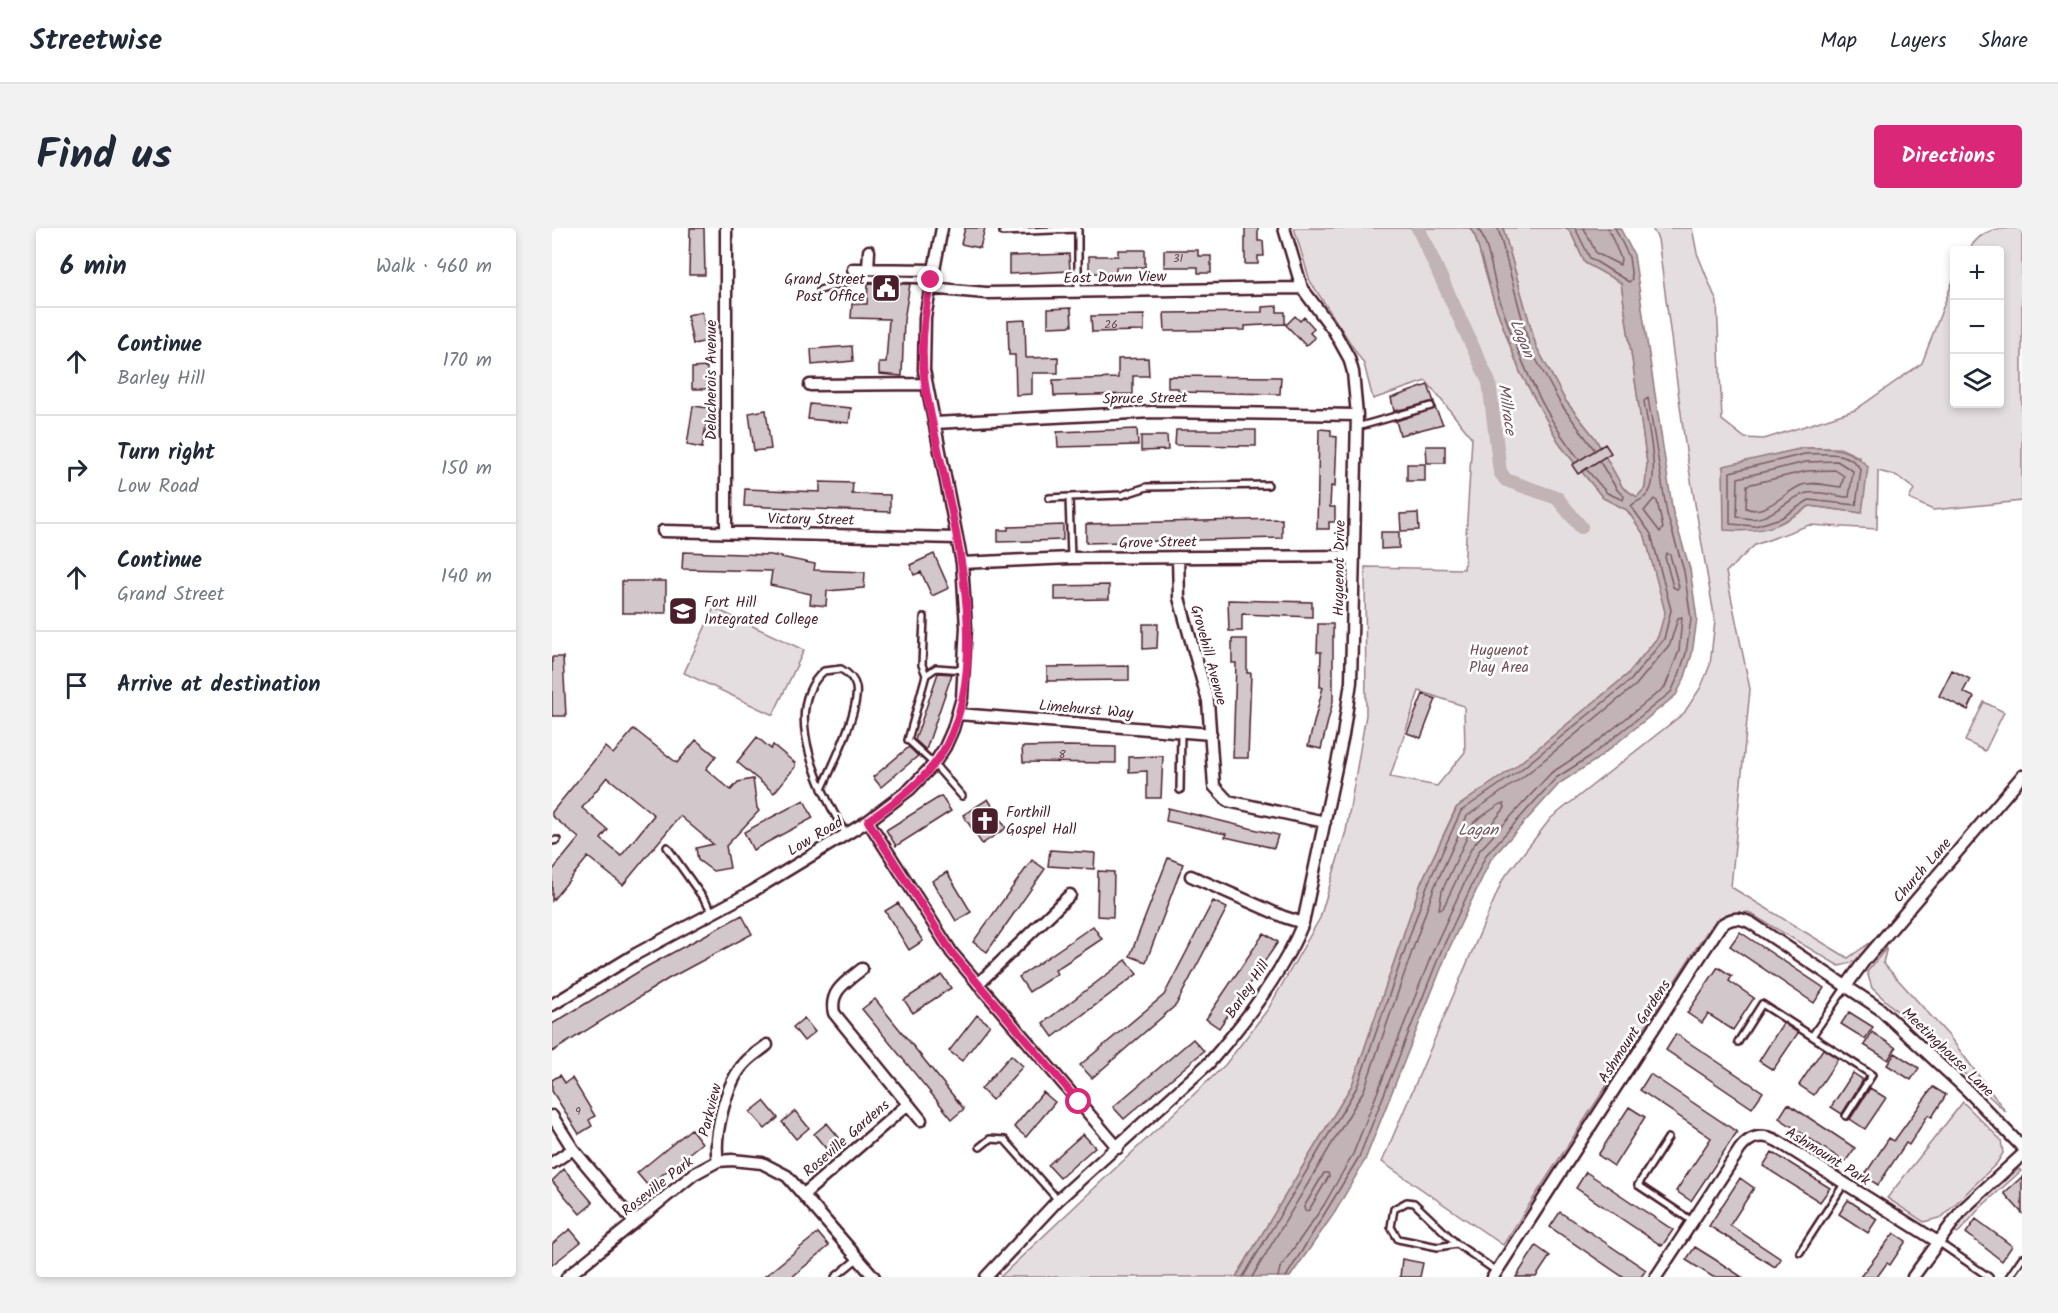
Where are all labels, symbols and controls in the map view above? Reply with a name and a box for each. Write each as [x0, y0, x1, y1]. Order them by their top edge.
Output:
text: Streetwise [30, 19, 162, 64]
text: Map [1820, 25, 1857, 58]
text: Layers [1890, 25, 1946, 58]
text: Share [1979, 25, 2028, 58]
text: Find us [36, 123, 172, 190]
button: Directions [1874, 125, 2022, 188]
text: 6 min [60, 246, 127, 288]
map controls [1950, 246, 2004, 408]
button: + [1950, 246, 2004, 300]
house number: 31 [1173, 249, 1184, 268]
text: Walk · 460 m [376, 251, 492, 283]
street label: East Down View [1063, 265, 1168, 291]
route end [917, 266, 943, 292]
place label: Grand Street Post Office [784, 268, 865, 309]
public building icon: Grand Street Post Office [870, 272, 902, 304]
button: − [1950, 300, 2004, 354]
house number: 26 [1104, 315, 1118, 334]
water label: Lagan [1503, 315, 1541, 363]
street label: Delacherois Avenue [700, 320, 724, 440]
text: Continue [117, 328, 202, 363]
icon: ahead [60, 345, 93, 378]
text: 170 m [443, 345, 492, 377]
button: layers [1950, 354, 2004, 408]
text: Barley Hill [117, 363, 205, 395]
water label: Millrace [1491, 382, 1523, 438]
street label: Spruce Street [1102, 386, 1188, 412]
text: Turn right [117, 436, 215, 471]
icon: right [60, 453, 93, 486]
text: 150 m [441, 453, 492, 485]
text: Low Road [117, 471, 199, 503]
street label: Victory Street [767, 507, 855, 533]
street label: Huguenot Drive [1327, 519, 1353, 616]
street label: Grove Street [1119, 530, 1197, 556]
text: Continue [117, 544, 202, 579]
icon: ahead [60, 561, 93, 594]
text: 140 m [441, 561, 492, 593]
text: Grand Street [117, 579, 225, 611]
place label: Fort Hill Integrated College [704, 591, 818, 632]
school or university icon: Fort Hill Integrated College [667, 595, 699, 627]
street label: Grovehill Avenue [1183, 602, 1233, 708]
park label: Huguenot Play Area [1469, 639, 1529, 680]
text: Arrive at destination [117, 668, 320, 703]
icon: arrive [60, 669, 93, 702]
street label: Limehurst Way [1038, 694, 1135, 726]
house number: 8 [1058, 745, 1066, 764]
place label: Forthill Gospel Hall [1006, 801, 1077, 842]
church icon: Forthill Gospel Hall [969, 805, 1001, 837]
street label: Low Road [783, 811, 848, 863]
water label: Lagan [1458, 818, 1499, 843]
street label: Church Lane [1887, 832, 1958, 909]
street label: Barley Hill [1219, 955, 1276, 1024]
street label: Ashmount Gardens [1592, 975, 1678, 1088]
street label: Meetinghouse Lane [1895, 1002, 1999, 1104]
street label: Parkview [693, 1080, 729, 1139]
route start [1065, 1088, 1091, 1114]
street label: Roseville Gardens [798, 1094, 896, 1183]
house number: 9 [575, 1102, 581, 1121]
street label: Ashmount Park [1780, 1121, 1876, 1193]
street label: Roseville Park [616, 1150, 700, 1223]

